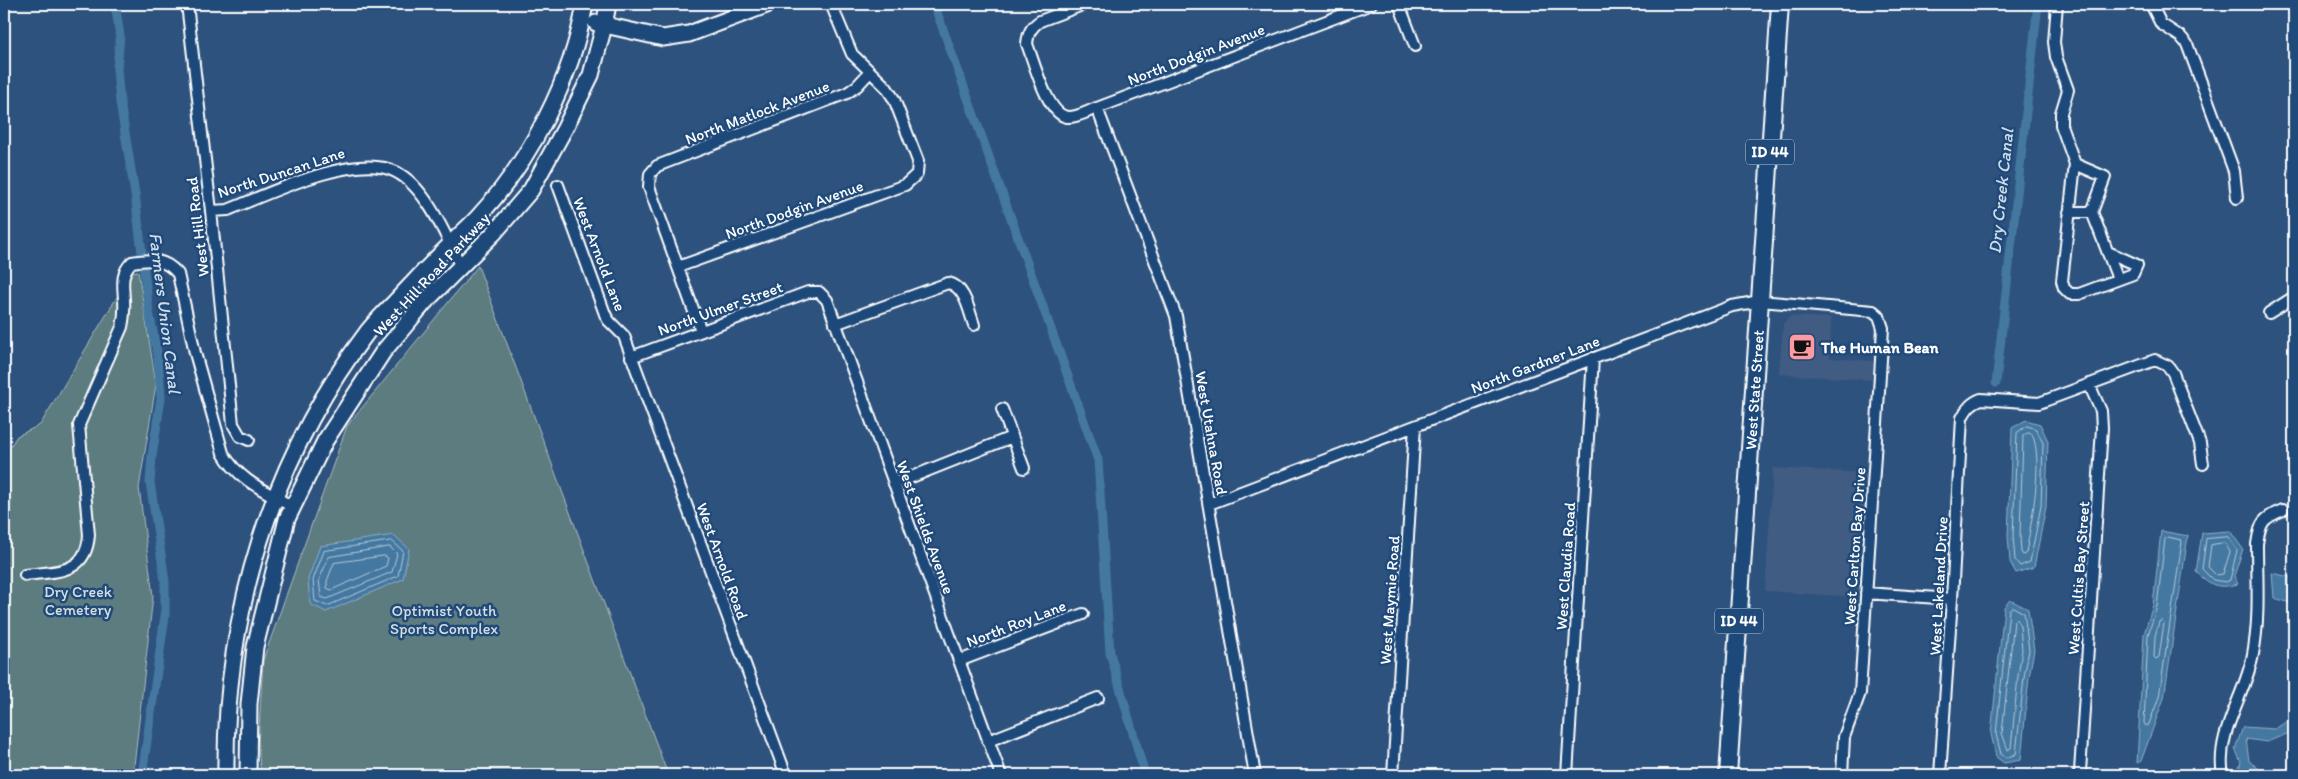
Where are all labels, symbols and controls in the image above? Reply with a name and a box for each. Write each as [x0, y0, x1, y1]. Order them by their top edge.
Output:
street label: North Dodgin Avenue [1125, 19, 1268, 89]
street label: North Matlock Avenue [682, 76, 832, 149]
water label: Dry Creek Canal [1983, 125, 2019, 255]
road number: ID 44 [1746, 140, 1794, 164]
street label: North Duncan Lane [215, 143, 347, 202]
street label: West Hill Road [182, 176, 213, 278]
street label: North Dodgin Avenue [723, 176, 866, 243]
street label: West Arnold Lane [569, 194, 630, 314]
street label: West Hill Road Parkway [369, 208, 494, 340]
water label: Farmers Union Canal [144, 231, 186, 397]
street label: North Ulmer Street [655, 277, 785, 340]
street label: West State Street [1741, 329, 1768, 451]
street label: North Gardner Lane [1468, 331, 1602, 398]
cafe icon: The Human Bean [1787, 332, 1817, 362]
place label: The Human Bean [1820, 338, 1939, 357]
street label: West Utahna Road [1191, 370, 1232, 497]
street label: West Shields Avenue [893, 458, 959, 597]
street label: West Carlton Bay Drive [1840, 466, 1870, 626]
street label: West Arnold Road [693, 500, 753, 622]
street label: West Claudia Road [1552, 501, 1579, 631]
street label: West Cultis Bay Street [2064, 501, 2093, 656]
street label: West Lakeland Drive [1925, 516, 1952, 656]
street label: West Maymie Road [1376, 535, 1404, 665]
park label: Dry Creek Cemetery [44, 582, 113, 619]
street label: North Roy Lane [964, 596, 1069, 651]
park label: Optimist Youth Sports Complex [390, 601, 498, 638]
road number: ID 44 [1715, 608, 1763, 634]

